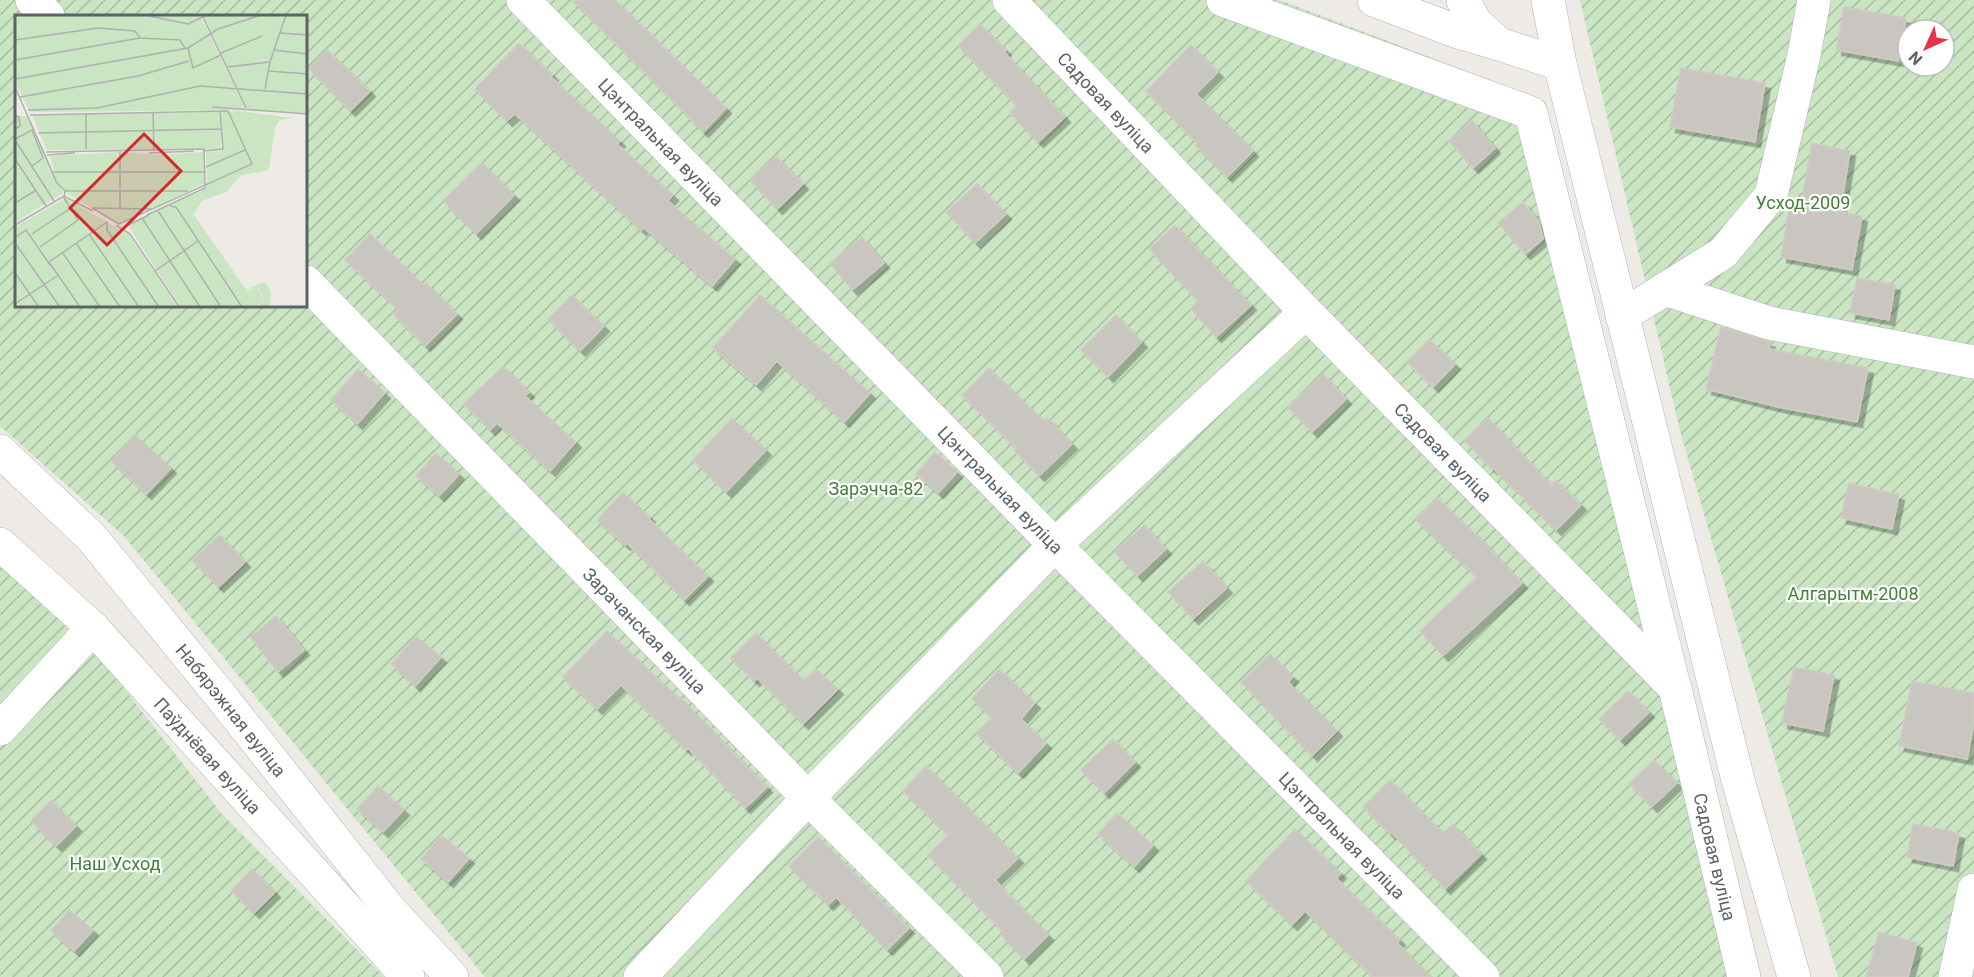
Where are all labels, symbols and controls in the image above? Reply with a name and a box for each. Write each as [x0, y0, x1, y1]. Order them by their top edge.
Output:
inset map [15, 15, 308, 308]
north arrow [1896, 18, 1956, 78]
street label: Садовая вуліца [1054, 48, 1159, 157]
text: N [1905, 48, 1926, 69]
street label: Цэнтральная вуліца [594, 73, 728, 210]
park label: Усход-2009 [1756, 192, 1850, 213]
street label: Садовая вуліца [1390, 398, 1497, 506]
street label: Цэнтральная вуліца [934, 421, 1068, 558]
park label: Зарэчча-82 [829, 478, 923, 499]
street label: Зарачанская вуліца [579, 563, 711, 698]
park label: Алгарытм-2008 [1787, 583, 1919, 604]
street label: Набярэжная вуліца [172, 639, 291, 781]
street label: Паўднёвая вуліца [150, 693, 266, 818]
street label: Цэнтральная вуліца [1275, 767, 1410, 903]
street label: Садовая вуліца [1690, 791, 1741, 923]
park label: Наш Усход [69, 853, 161, 874]

